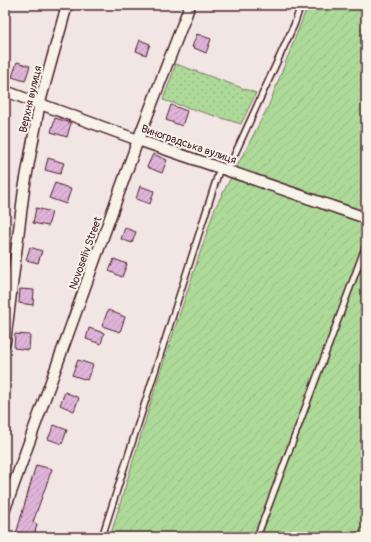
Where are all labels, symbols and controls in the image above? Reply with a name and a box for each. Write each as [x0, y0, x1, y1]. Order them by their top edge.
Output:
street label: Верхня вулиця [16, 64, 44, 134]
street label: Виноградська вулиця [140, 122, 238, 167]
street label: Novoseliv Street [66, 214, 105, 291]

